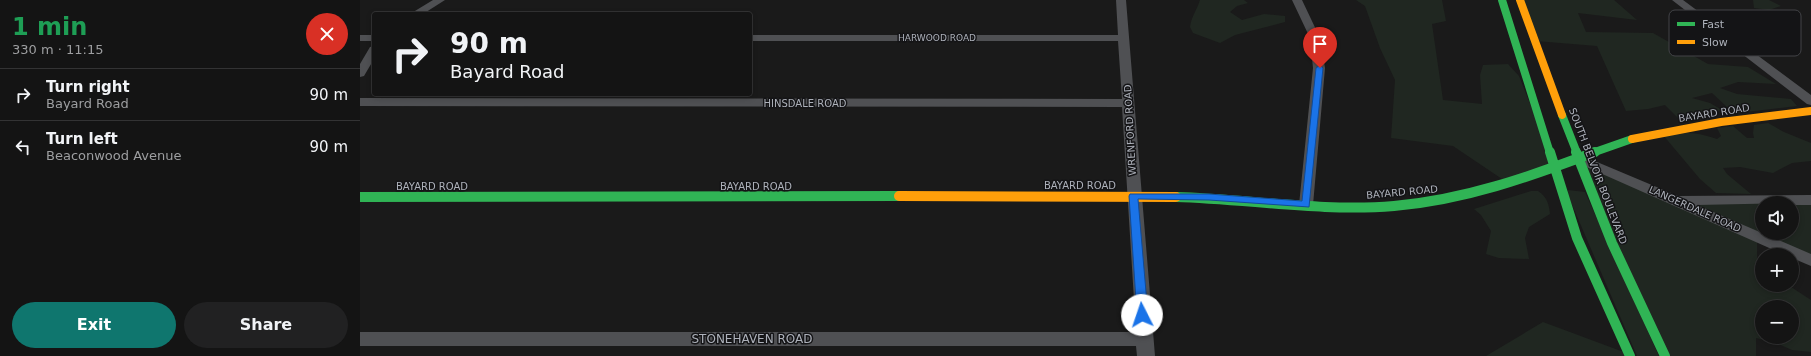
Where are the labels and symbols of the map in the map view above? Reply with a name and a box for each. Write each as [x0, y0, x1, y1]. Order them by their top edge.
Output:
legend [1669, 10, 1801, 56]
text: Fast [1702, 18, 1725, 31]
pin [1303, 27, 1337, 68]
street label: HARWOOD ROAD [898, 33, 976, 43]
text: Slow [1702, 36, 1728, 49]
street label: WRENFORD ROAD [1122, 84, 1138, 176]
street label: HINSDALE ROAD [764, 98, 847, 109]
street label: BAYARD ROAD [1678, 102, 1751, 124]
street label: SOUTH BELVOIR BOULEVARD [1567, 106, 1629, 246]
street label: BAYARD ROAD [1044, 180, 1116, 191]
street label: BAYARD ROAD [396, 181, 468, 192]
street label: BAYARD ROAD [720, 181, 792, 192]
street label: BAYARD ROAD [1366, 183, 1439, 201]
street label: LANGERDALE ROAD [1647, 184, 1743, 234]
position arrow [1121, 294, 1163, 336]
street label: STONEHAVEN ROAD [691, 332, 813, 346]

